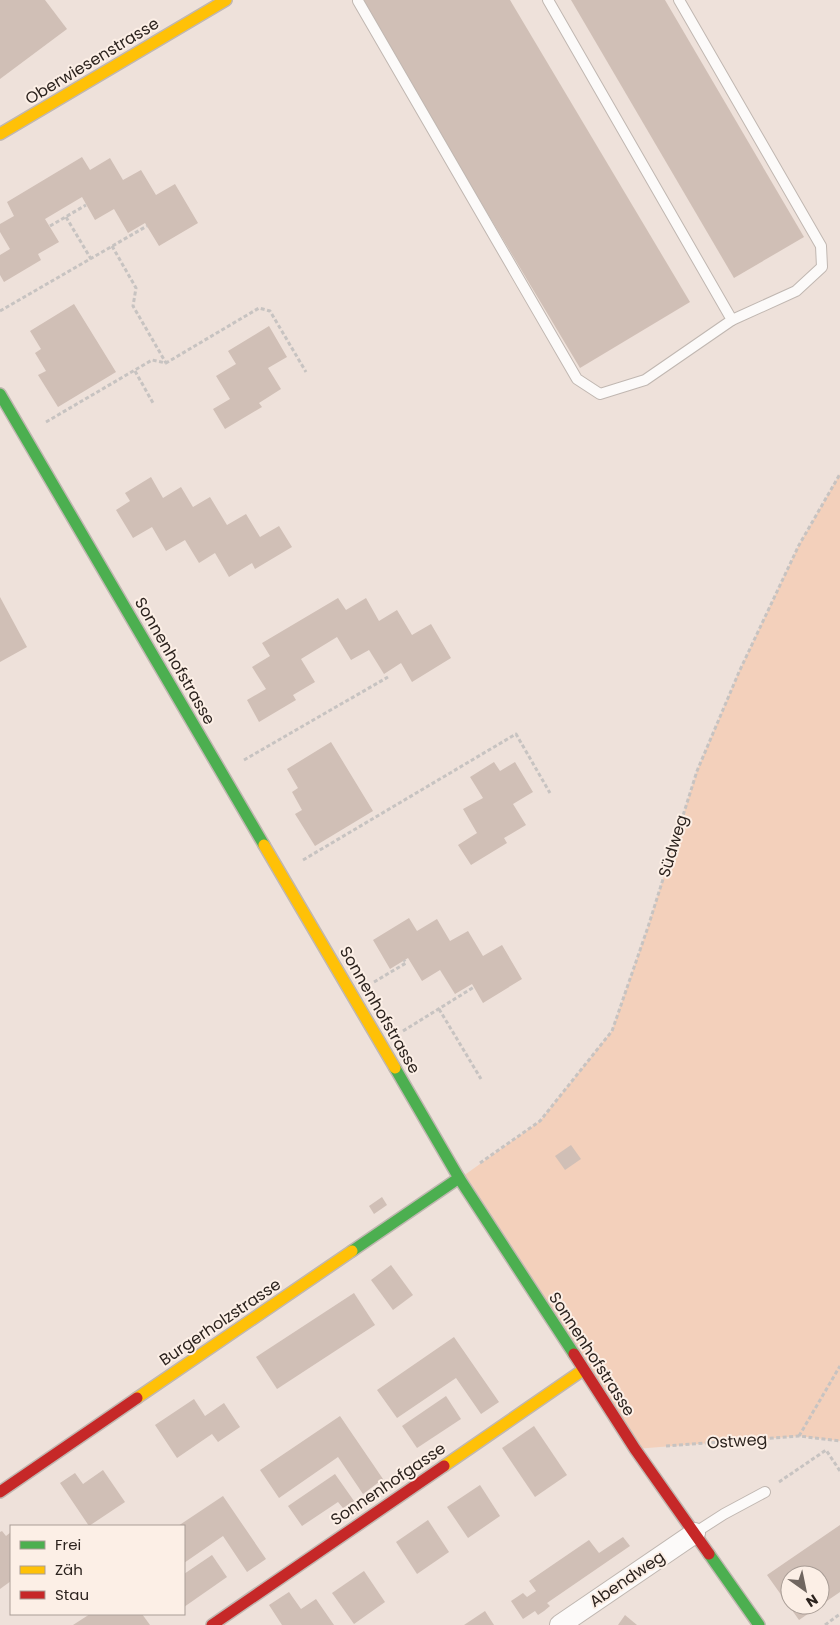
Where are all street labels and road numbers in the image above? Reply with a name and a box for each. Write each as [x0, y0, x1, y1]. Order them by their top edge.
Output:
street label: Oberwiesenstrasse [21, 12, 163, 110]
street label: Sonnenhofstrasse [129, 593, 221, 729]
street label: Südweg [653, 812, 693, 880]
street label: Sonnenhofstrasse [334, 942, 426, 1078]
street label: Burgerholzstrasse [155, 1273, 285, 1371]
street label: Sonnenhofstrasse [543, 1288, 641, 1421]
street label: Ostweg [706, 1427, 768, 1455]
street label: Sonnenhofgasse [326, 1437, 450, 1531]
street label: Abendweg [585, 1545, 669, 1613]

